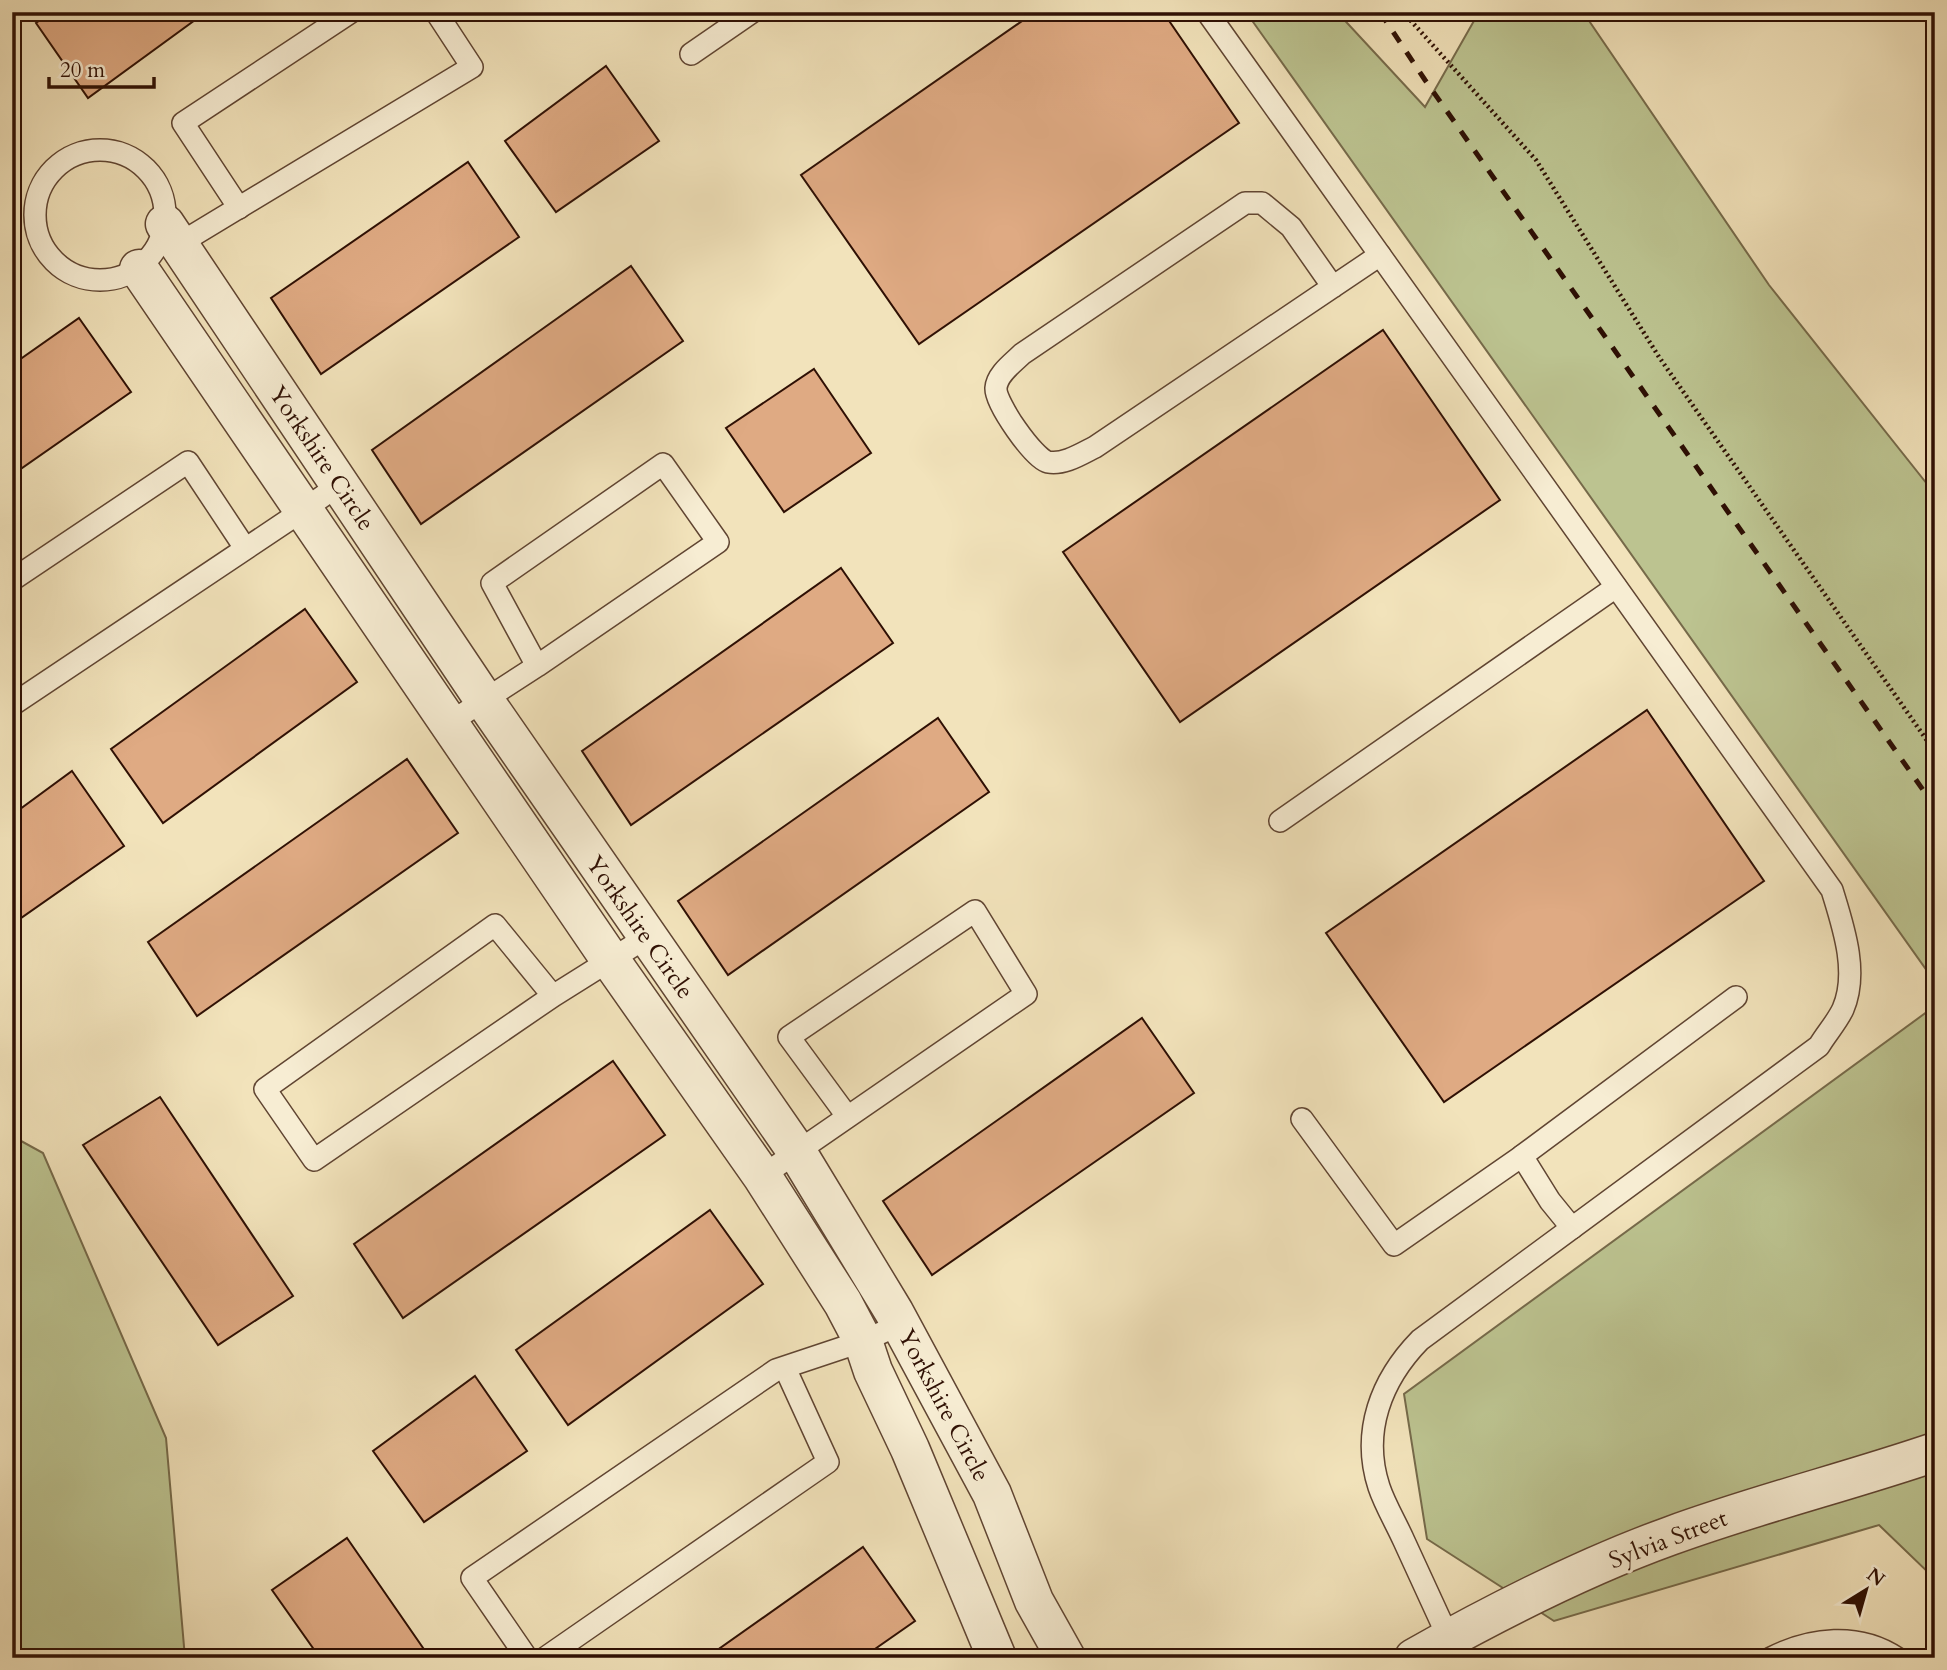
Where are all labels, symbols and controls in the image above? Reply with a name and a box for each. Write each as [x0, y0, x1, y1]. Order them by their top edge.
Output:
scale bar [49, 46, 154, 90]
text: 20 m [60, 56, 105, 85]
street label: Yorkshire Circle [261, 379, 382, 537]
street label: Yorkshire Circle [578, 849, 701, 1006]
street label: Yorkshire Circle [889, 1323, 998, 1487]
street label: Sylvia Street [1604, 1502, 1732, 1577]
north arrow [1832, 1554, 1902, 1624]
text: N [1861, 1562, 1890, 1593]

